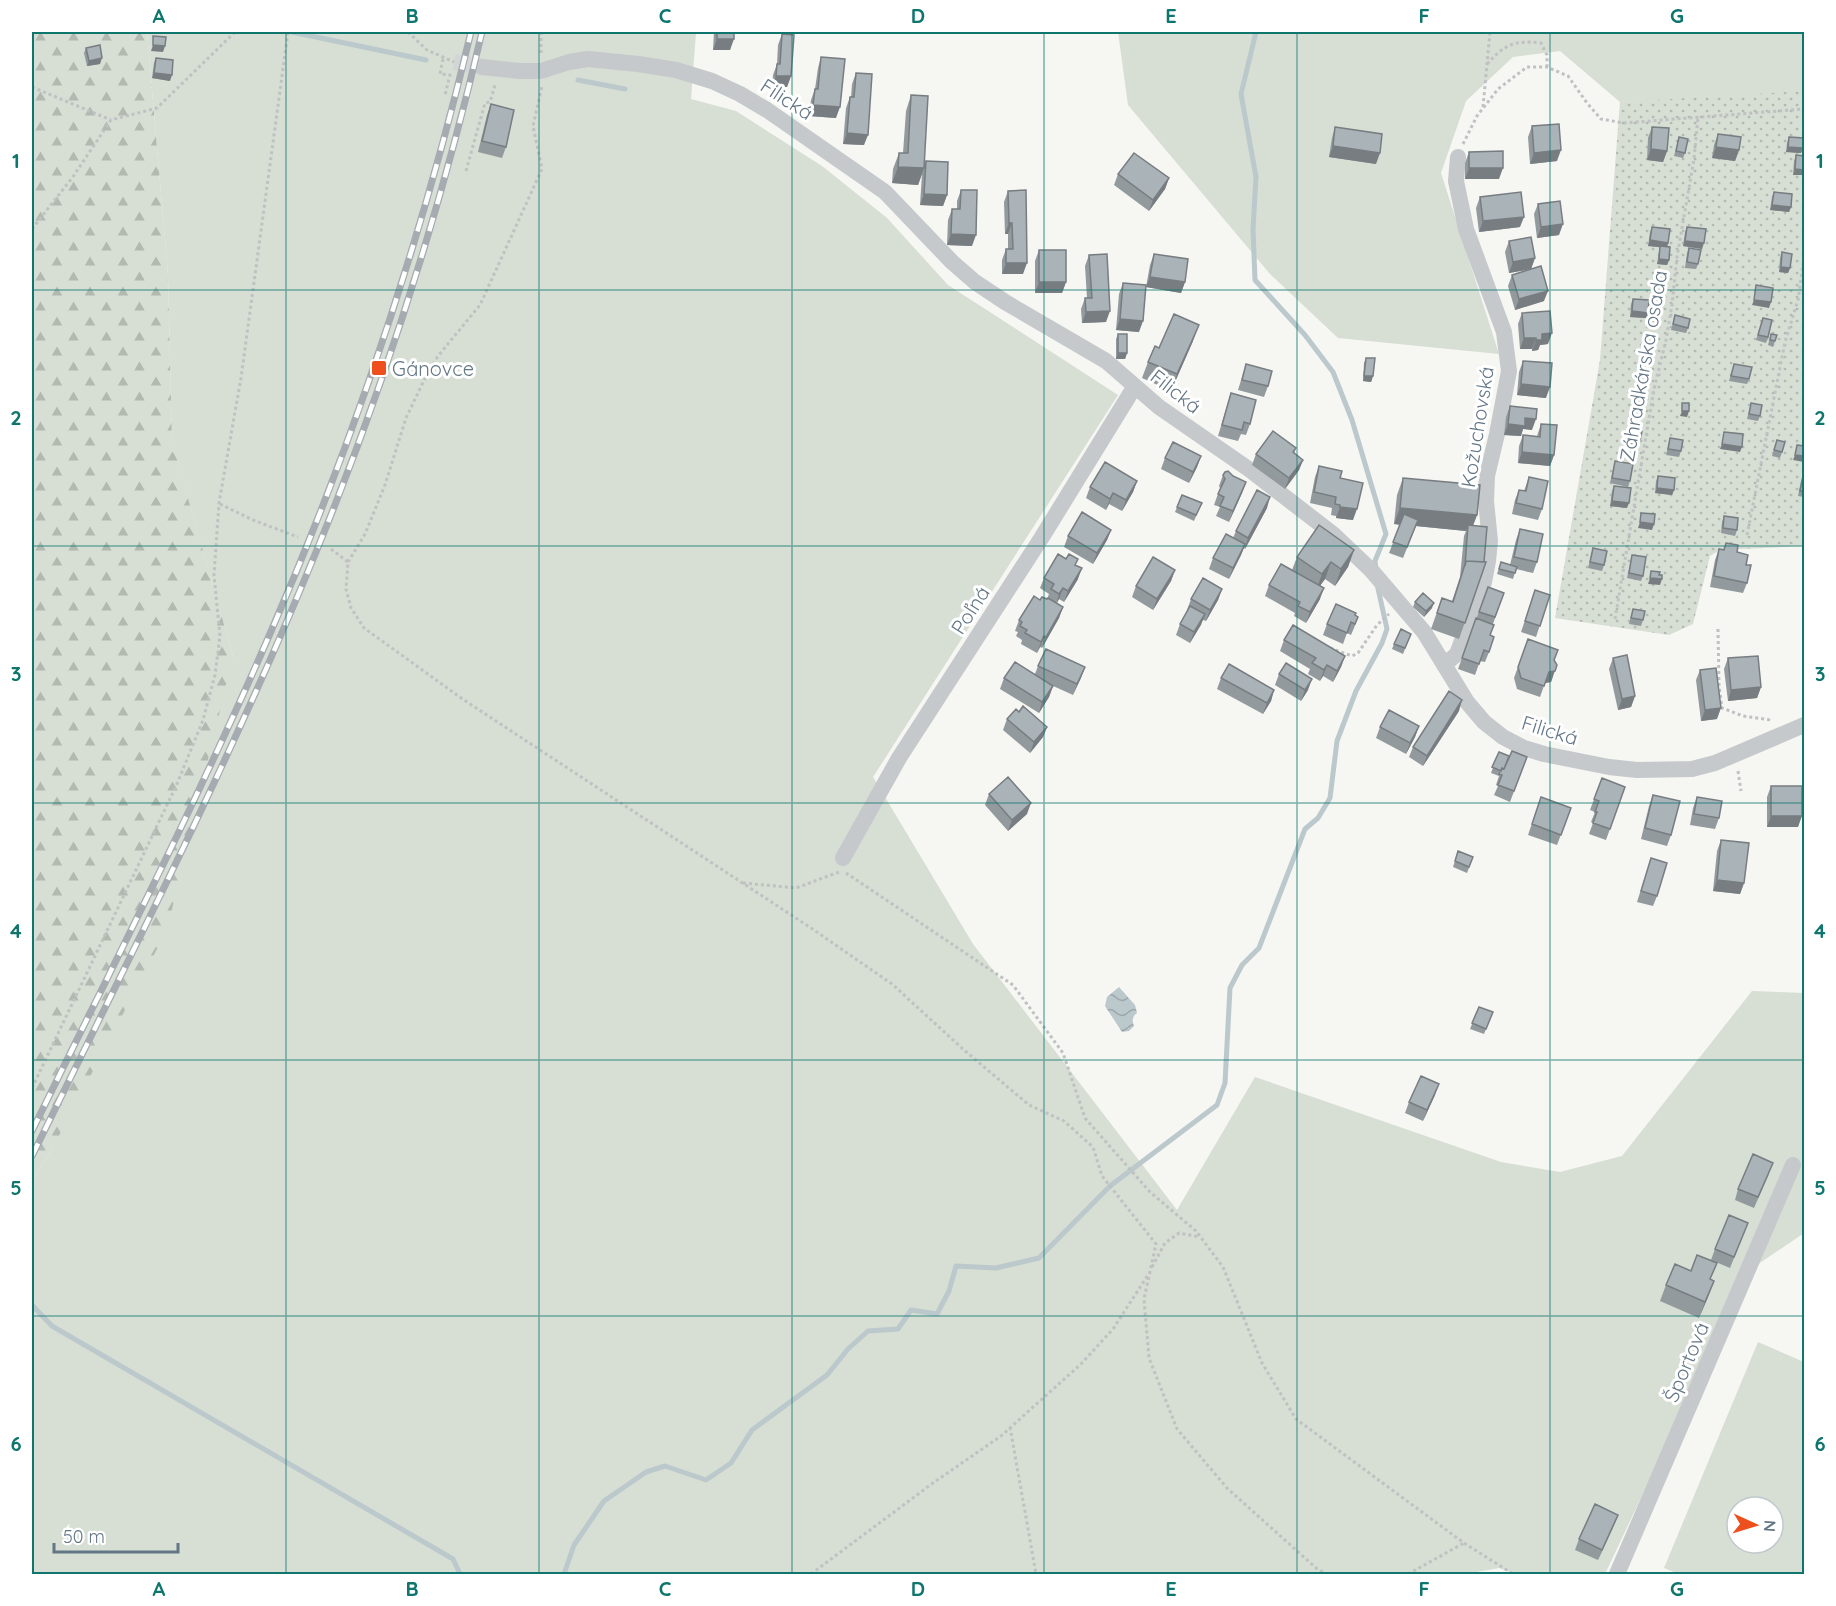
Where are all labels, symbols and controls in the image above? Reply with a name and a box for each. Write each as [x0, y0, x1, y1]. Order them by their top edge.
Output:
text: A [153, 3, 166, 28]
text: B [405, 3, 419, 28]
text: C [659, 3, 672, 28]
text: D [911, 3, 925, 28]
text: E [1165, 3, 1177, 28]
text: F [1418, 3, 1430, 28]
text: G [1670, 3, 1684, 28]
street label: Filická [756, 73, 818, 125]
text: 1 [12, 148, 20, 173]
text: 1 [1816, 148, 1824, 173]
street label: Záhradkárska osada [1614, 268, 1672, 464]
place label: Gánovce [392, 356, 474, 381]
marker: Gánovce [370, 359, 388, 377]
street label: Filická [1146, 363, 1206, 419]
street label: Kožuchovská [1455, 365, 1499, 489]
text: 2 [10, 405, 22, 430]
text: 2 [1814, 405, 1826, 430]
street label: Poľná [945, 581, 995, 639]
text: 3 [11, 661, 21, 686]
text: 3 [1815, 661, 1825, 686]
street label: Filická [1519, 710, 1581, 750]
text: 4 [10, 918, 22, 943]
text: 4 [1814, 918, 1826, 943]
text: 5 [10, 1175, 22, 1200]
text: 5 [1814, 1175, 1826, 1200]
street label: Športová [1658, 1318, 1714, 1406]
text: 6 [10, 1431, 22, 1456]
text: 6 [1814, 1431, 1826, 1456]
north arrow [1725, 1495, 1785, 1555]
scale bar [54, 1516, 178, 1554]
text: N [1760, 1519, 1780, 1533]
text: 50 m [63, 1525, 105, 1548]
text: A [153, 1576, 166, 1601]
text: B [405, 1576, 419, 1601]
text: C [659, 1576, 672, 1601]
text: D [911, 1576, 925, 1601]
text: E [1165, 1576, 1177, 1601]
text: F [1418, 1576, 1430, 1601]
text: G [1670, 1576, 1684, 1601]

